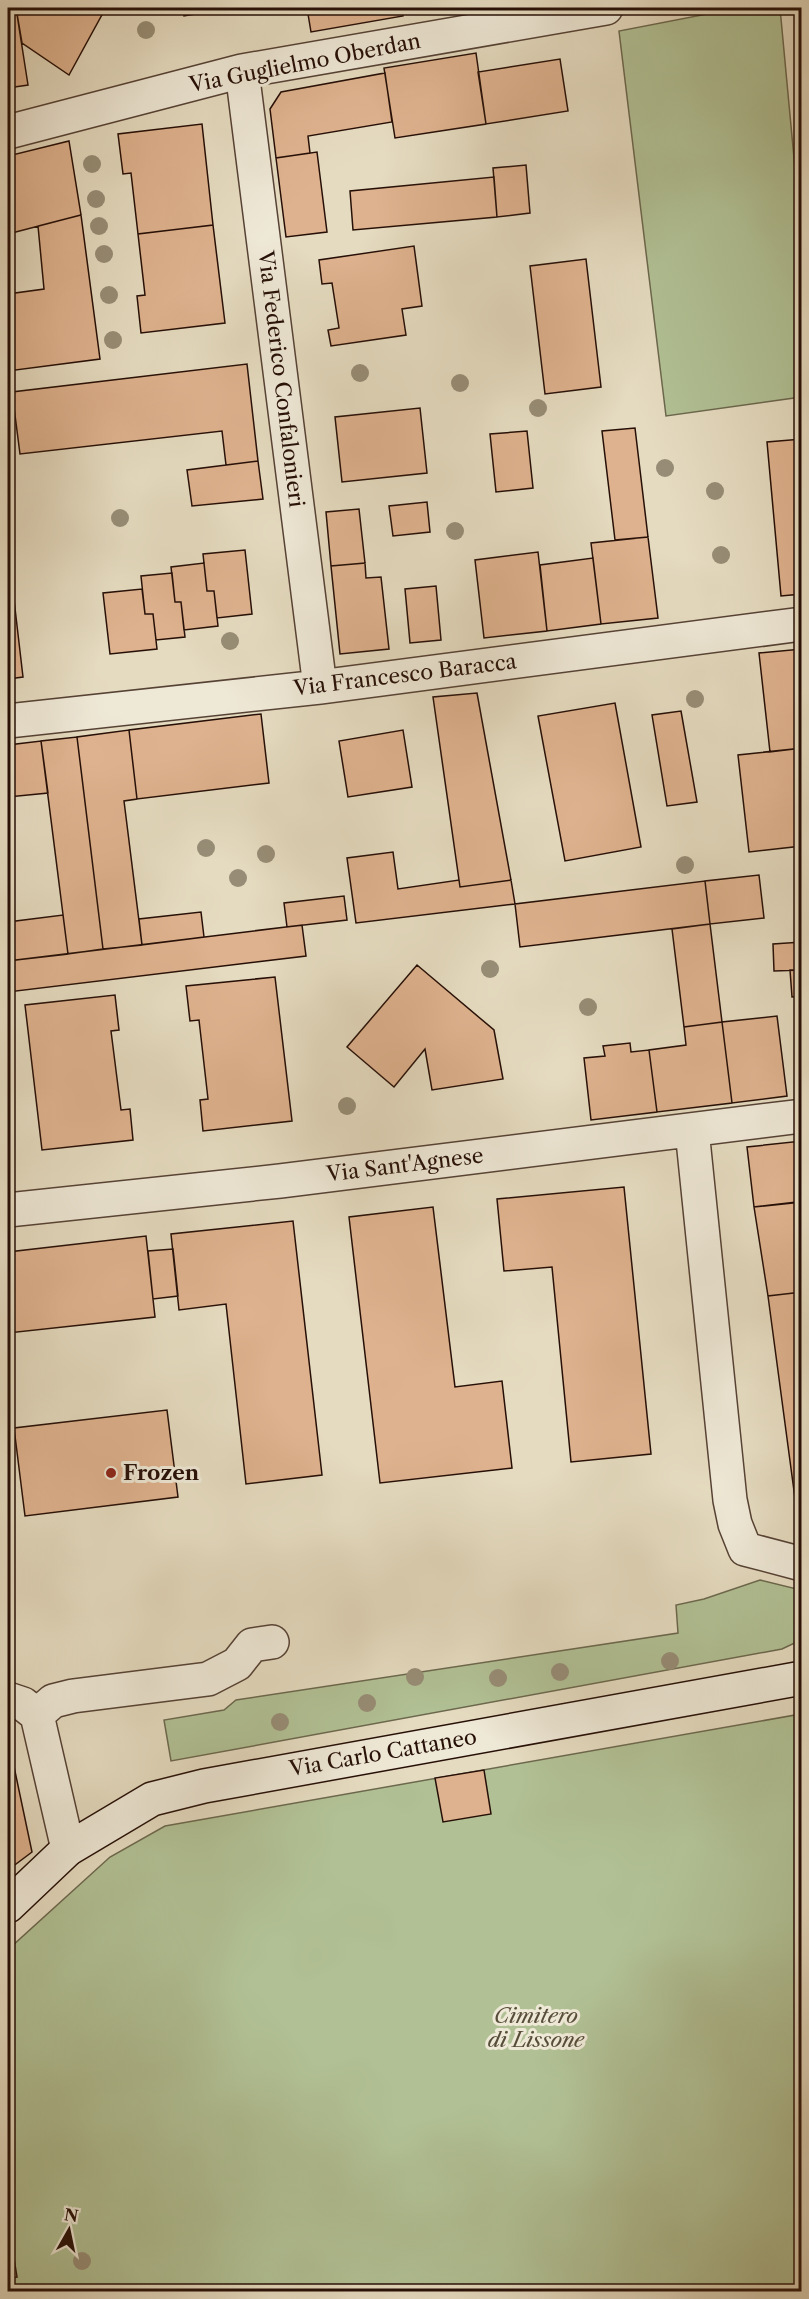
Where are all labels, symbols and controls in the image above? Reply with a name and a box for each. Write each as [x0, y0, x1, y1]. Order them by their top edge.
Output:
street label: Via Guglielmo Oberdan [186, 28, 423, 97]
street label: Via Federico Confalonieri [253, 248, 310, 509]
street label: Via Francesco Baracca [291, 648, 519, 701]
street label: Via Sant'Agnese [324, 1142, 485, 1187]
place label: Frozen [123, 1460, 200, 1485]
marker: Frozen [104, 1466, 118, 1480]
street label: Via Carlo Cattaneo [286, 1724, 479, 1781]
park label: Cimitero di Lissone [488, 2003, 585, 2052]
north arrow [39, 2200, 99, 2260]
text: N [63, 2204, 80, 2226]

